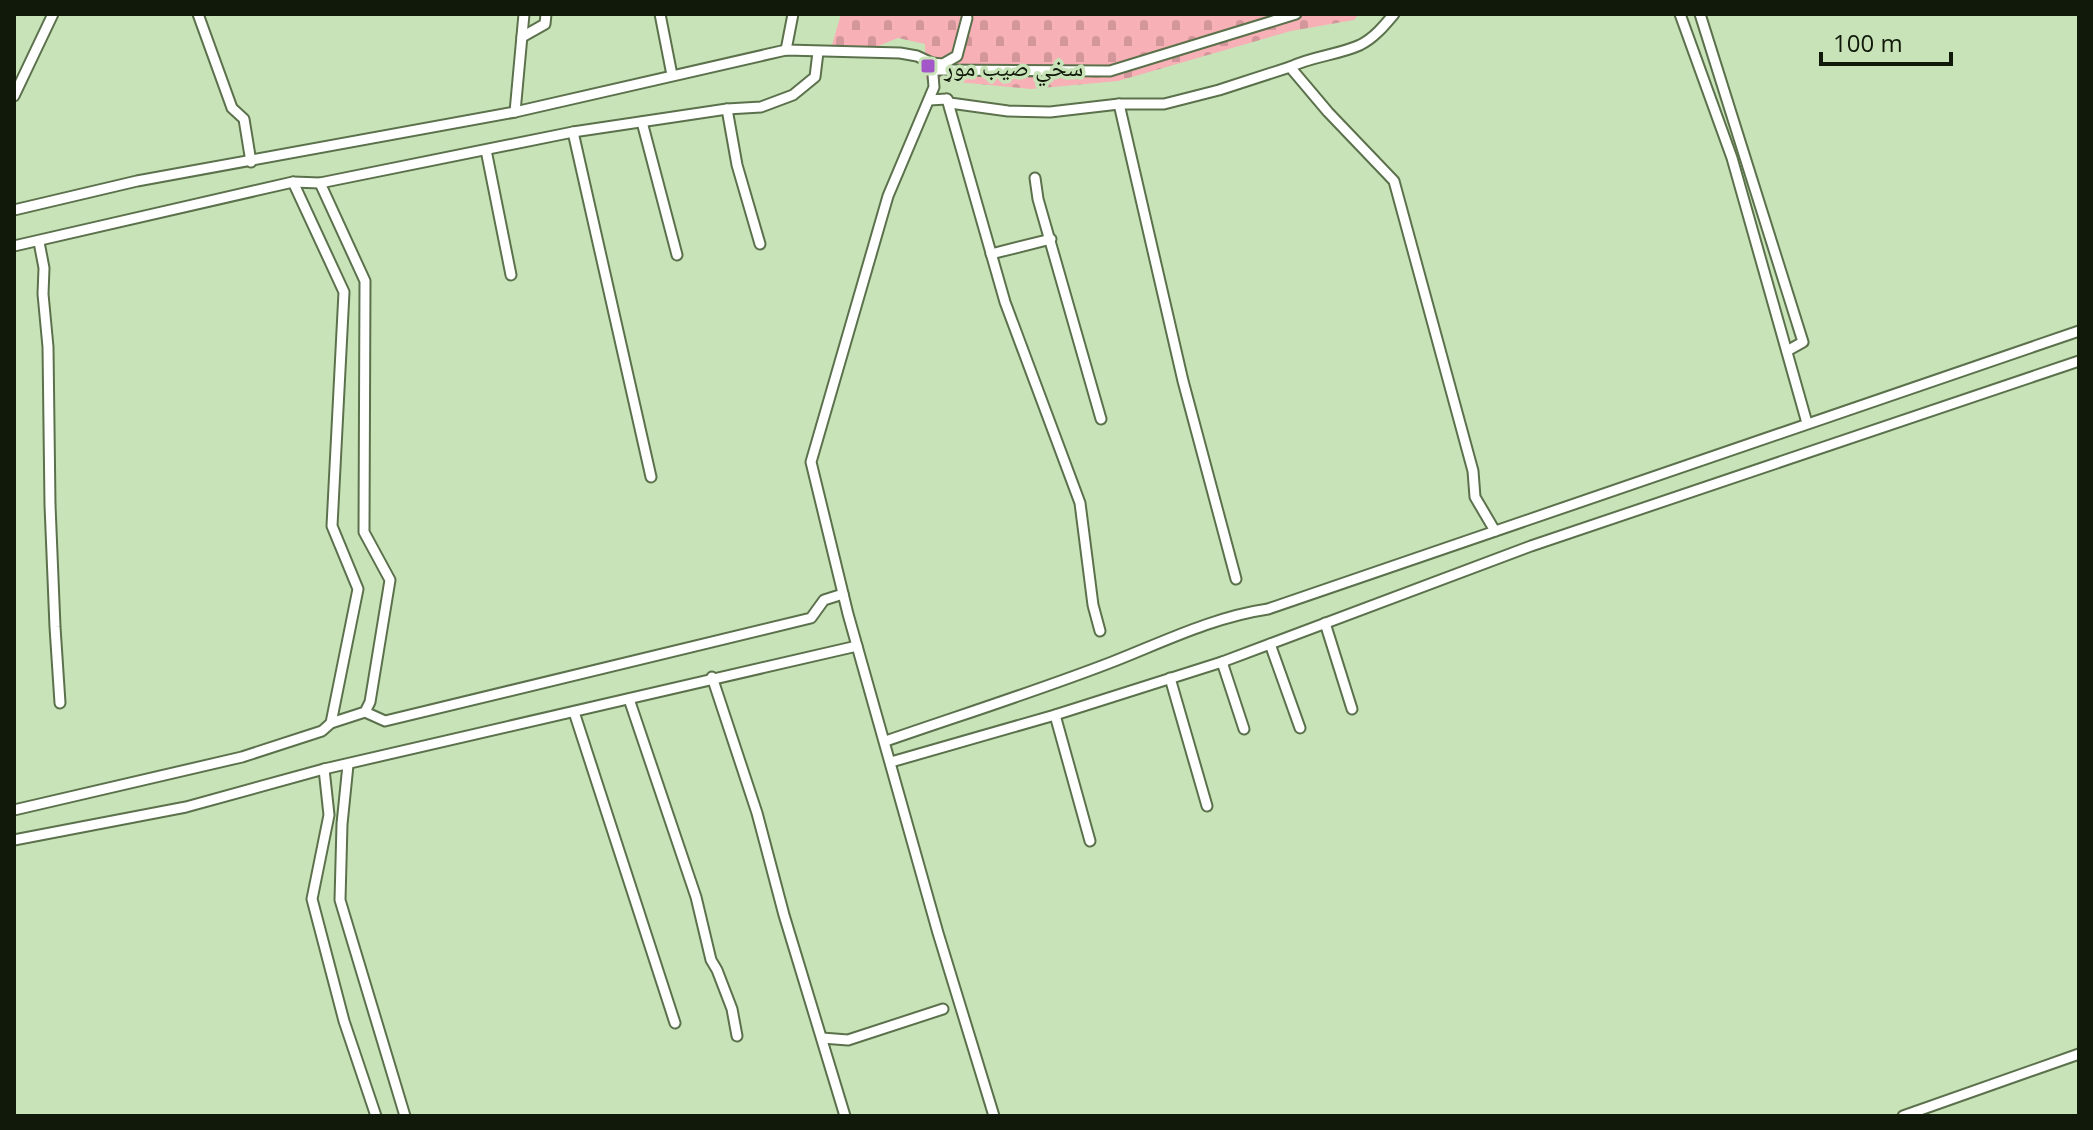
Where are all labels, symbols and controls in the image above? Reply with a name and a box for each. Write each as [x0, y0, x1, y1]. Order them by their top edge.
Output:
scale bar [1821, 16, 1951, 66]
text: 100 m [1833, 26, 1903, 59]
place label: سخي صیب موړ [943, 50, 1083, 87]
marker: سخي صیب موړ [919, 57, 937, 75]

